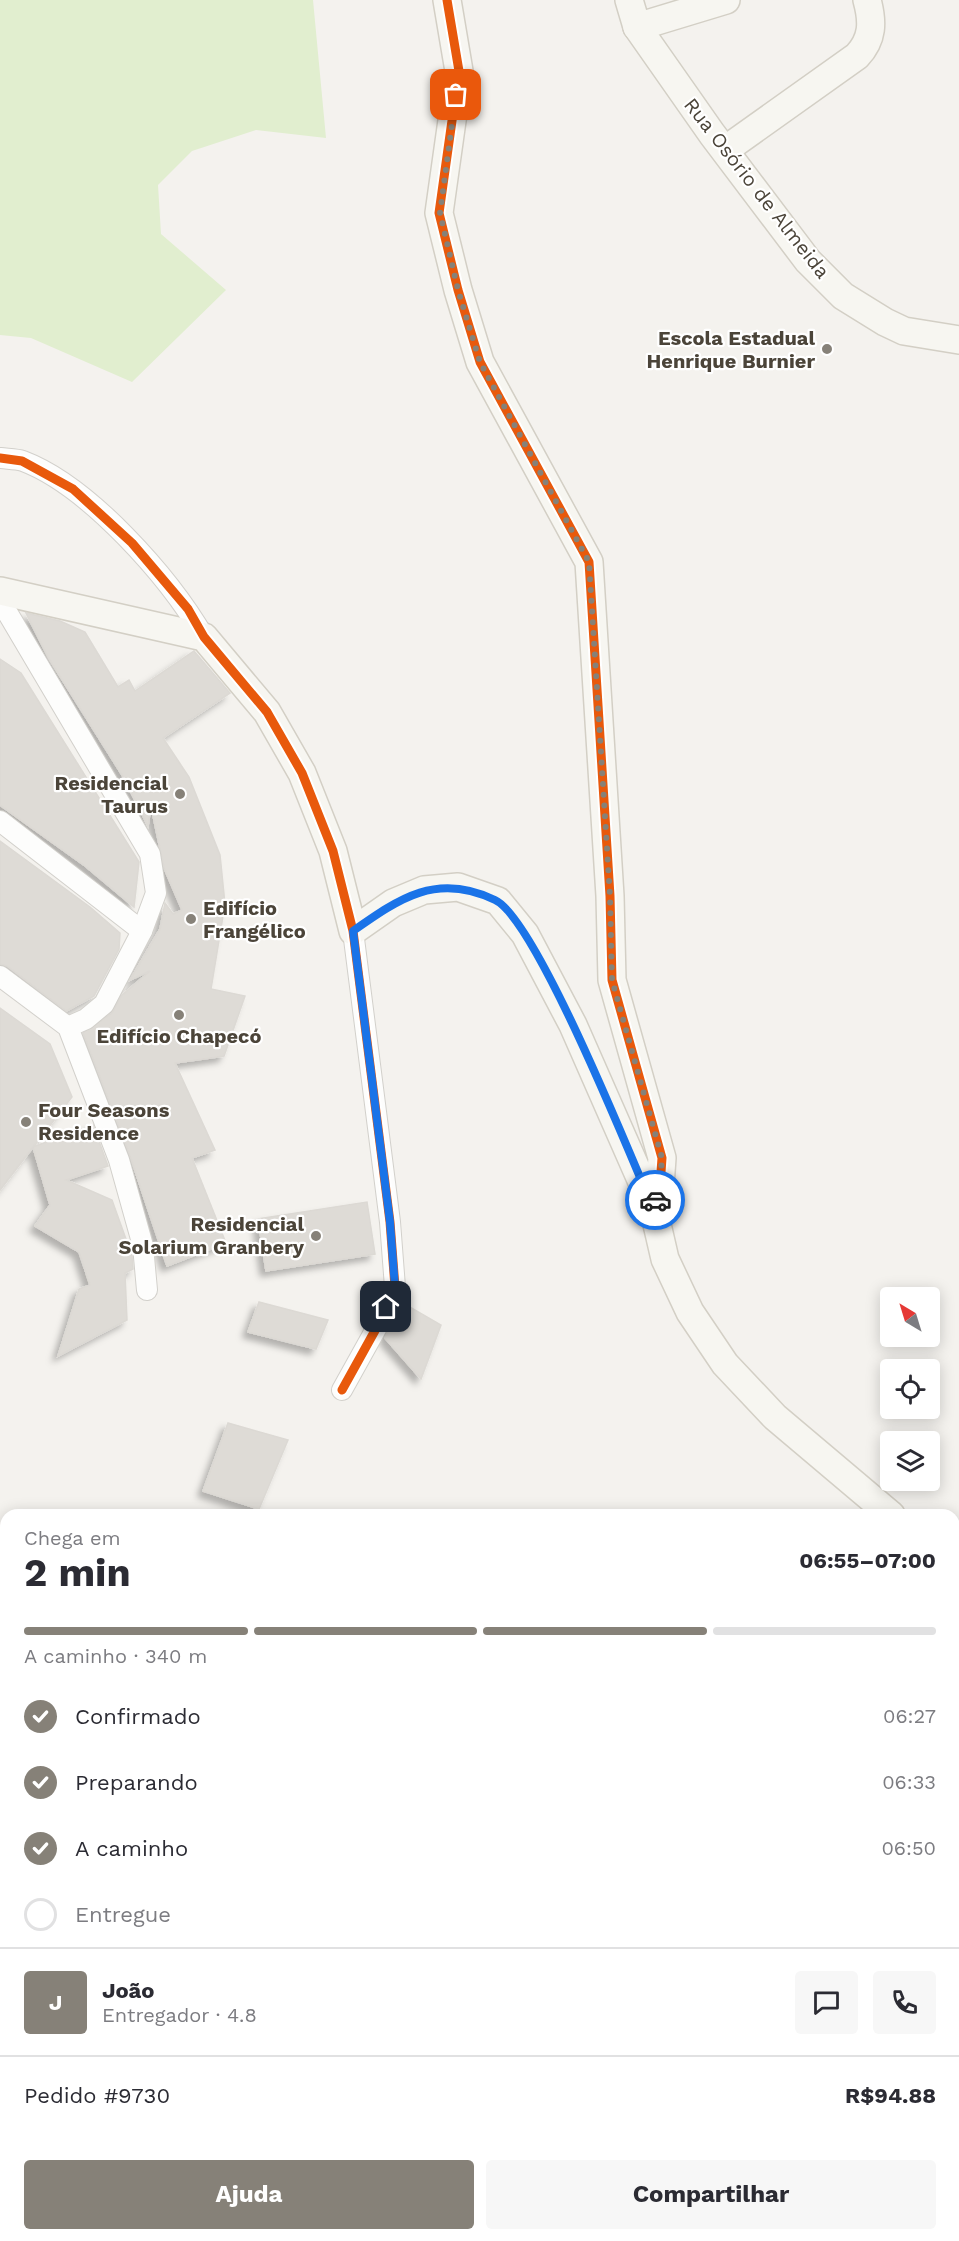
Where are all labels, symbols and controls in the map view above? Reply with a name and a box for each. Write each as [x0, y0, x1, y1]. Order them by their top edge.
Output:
pin [430, 69, 481, 120]
icon: bag [439, 78, 472, 111]
street label: Rua Osório de Almeida [679, 93, 835, 283]
place label: Escola Estadual Henrique Burnier [647, 326, 815, 373]
marker: Escola Estadual Henrique Burnier [820, 342, 834, 356]
place label: Residencial Taurus [54, 771, 168, 818]
marker: Residencial Taurus [173, 787, 187, 801]
place label: Edifício Frangélico [203, 896, 306, 943]
marker: Edifício Frangélico [184, 912, 198, 926]
marker: Edifício Chapecó [172, 1008, 186, 1022]
place label: Edifício Chapecó [97, 1024, 261, 1048]
place label: Four Seasons Residence [38, 1098, 170, 1145]
marker: Four Seasons Residence [19, 1115, 33, 1129]
courier [625, 1170, 685, 1230]
icon: car [639, 1184, 672, 1217]
place label: Residencial Solarium Granbery [119, 1212, 305, 1259]
marker: Residencial Solarium Granbery [309, 1229, 323, 1243]
pin [360, 1281, 411, 1332]
north arrow [880, 1287, 940, 1347]
map controls [880, 1287, 940, 1491]
icon: home [369, 1290, 402, 1323]
button: locate [880, 1359, 940, 1419]
button: layers [880, 1431, 940, 1491]
text: Chega em [24, 1526, 121, 1550]
text: 06:55–07:00 [799, 1548, 936, 1573]
text: 2 min [24, 1550, 131, 1595]
text: A caminho · 340 m [24, 1644, 207, 1668]
icon: check [24, 1700, 57, 1733]
text: Confirmado [75, 1704, 201, 1729]
text: 06:27 [883, 1704, 936, 1728]
icon: check [24, 1766, 57, 1799]
text: Preparando [75, 1770, 198, 1795]
text: 06:33 [882, 1770, 936, 1794]
icon: check [24, 1832, 57, 1865]
text: A caminho [75, 1836, 188, 1861]
text: 06:50 [881, 1836, 936, 1860]
text: Entregue [75, 1902, 171, 1927]
button: chat [795, 1971, 858, 2034]
button: phone [873, 1971, 936, 2034]
text: João [102, 1978, 154, 2003]
text: J [49, 1990, 62, 2015]
text: Entregador · 4.8 [102, 2003, 257, 2027]
text: Pedido #9730 [24, 2083, 170, 2108]
text: R$94.88 [845, 2083, 936, 2108]
button: Ajuda [24, 2160, 474, 2229]
button: Compartilhar [486, 2160, 936, 2229]

